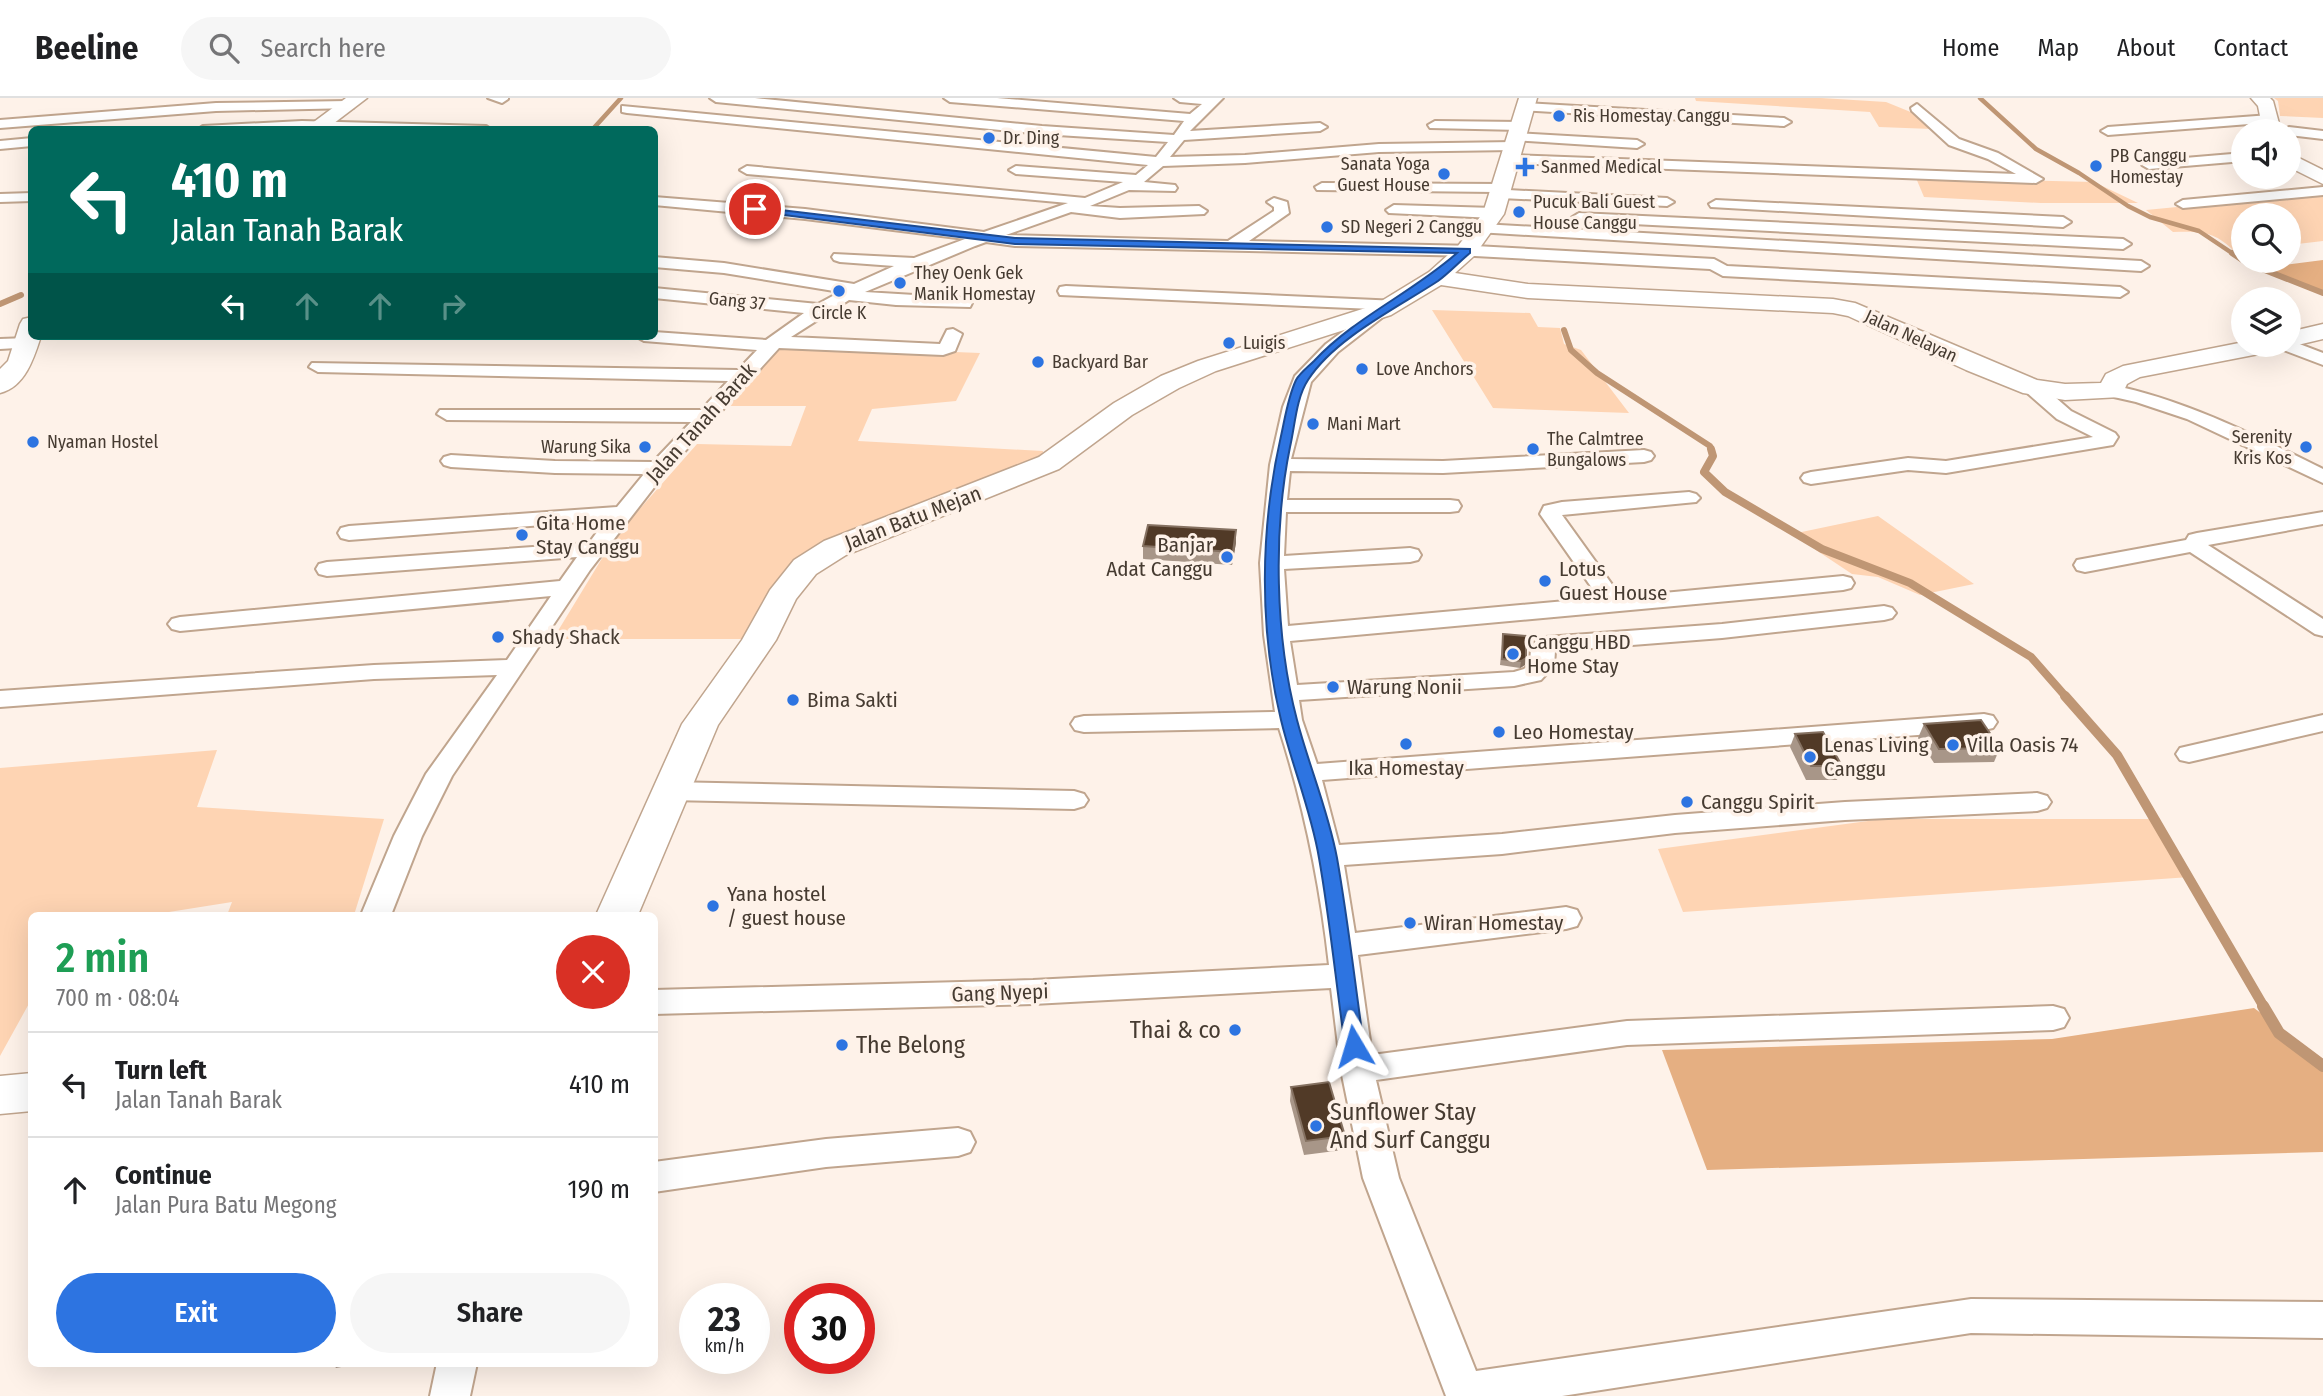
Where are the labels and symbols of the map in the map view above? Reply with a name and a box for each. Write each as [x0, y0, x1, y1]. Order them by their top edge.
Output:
place label: Ris Homestay Canggu [1573, 105, 1730, 127]
marker: Ris Homestay Canggu [1551, 108, 1567, 124]
place label: Dr. Ding [1003, 127, 1060, 149]
marker: Dr. Ding [981, 130, 997, 146]
place label: PB Canggu Homestay [2110, 145, 2187, 188]
place label: Sanata Yoga Guest House [1337, 153, 1430, 196]
place label: Sanmed Medical [1541, 156, 1662, 178]
marker: Sanmed Medical [1515, 157, 1535, 177]
marker: PB Canggu Homestay [2088, 158, 2104, 174]
marker: Sanata Yoga Guest House [1436, 166, 1452, 182]
pin [725, 179, 785, 239]
place label: Pucuk Bali Guest House Canggu [1533, 191, 1655, 234]
marker: Pucuk Bali Guest House Canggu [1511, 204, 1527, 220]
place label: SD Negeri 2 Canggu [1341, 216, 1482, 238]
marker: SD Negeri 2 Canggu [1319, 219, 1335, 235]
place label: They Oenk Gek Manik Homestay [914, 262, 1035, 305]
marker: They Oenk Gek Manik Homestay [892, 275, 908, 291]
marker: Circle K [831, 283, 847, 299]
street label: Gang 37 [708, 287, 766, 315]
place label: Circle K [812, 302, 867, 324]
street label: Jalan Nelayan [1861, 305, 1961, 367]
place label: Luigis [1243, 332, 1286, 354]
marker: Luigis [1221, 335, 1237, 351]
place label: Backyard Bar [1052, 351, 1149, 373]
marker: Backyard Bar [1030, 354, 1046, 370]
street label: Jalan Tanah Barak [640, 358, 762, 488]
place label: Love Anchors [1376, 358, 1474, 380]
marker: Love Anchors [1354, 361, 1370, 377]
place label: Mani Mart [1327, 413, 1401, 435]
marker: Mani Mart [1305, 416, 1321, 432]
place label: Serenity Kris Kos [2232, 426, 2292, 469]
place label: The Calmtree Bungalows [1547, 428, 1644, 471]
place label: Nyaman Hostel [47, 431, 158, 453]
marker: Nyaman Hostel [25, 434, 41, 450]
place label: Warung Sika [541, 436, 631, 458]
marker: Warung Sika [637, 439, 653, 455]
marker: Serenity Kris Kos [2298, 439, 2314, 455]
marker: The Calmtree Bungalows [1525, 441, 1541, 457]
street label: Jalan Batu Mejan [841, 480, 985, 556]
place label: Gita Home Stay Canggu [536, 510, 640, 560]
marker: Gita Home Stay Canggu [514, 527, 530, 543]
place label: Banjar Adat Canggu [1106, 532, 1214, 582]
marker: Banjar Adat Canggu [1219, 549, 1235, 565]
place label: Lotus Guest House [1559, 556, 1667, 606]
marker: Lotus Guest House [1537, 573, 1553, 589]
place label: Shady Shack [512, 624, 620, 650]
marker: Shady Shack [490, 629, 506, 645]
place label: Canggu HBD Home Stay [1527, 629, 1631, 679]
marker: Canggu HBD Home Stay [1505, 646, 1521, 662]
place label: Warung Nonii [1347, 674, 1462, 700]
marker: Warung Nonii [1325, 679, 1341, 695]
place label: Bima Sakti [807, 687, 898, 713]
marker: Bima Sakti [785, 692, 801, 708]
place label: Leo Homestay [1513, 719, 1634, 745]
marker: Leo Homestay [1491, 724, 1507, 740]
place label: Lenas Living Canggu [1824, 732, 1929, 782]
place label: Villa Oasis 74 [1967, 732, 2078, 758]
marker: Ika Homestay [1398, 736, 1414, 752]
marker: Villa Oasis 74 [1945, 737, 1961, 753]
marker: Lenas Living Canggu [1802, 749, 1818, 765]
place label: Ika Homestay [1348, 755, 1464, 781]
place label: Canggu Spirit [1701, 789, 1815, 815]
marker: Canggu Spirit [1679, 794, 1695, 810]
place label: Yana hostel / guest house [727, 881, 846, 931]
marker: Yana hostel / guest house [705, 898, 721, 914]
place label: Wiran Homestay [1424, 910, 1564, 936]
marker: Wiran Homestay [1402, 915, 1418, 931]
street label: Gang Nyepi [951, 978, 1049, 1008]
position arrow [1317, 1009, 1391, 1083]
place label: Thai & co [1130, 1016, 1221, 1044]
marker: Thai & co [1227, 1022, 1243, 1038]
place label: The Belong [856, 1031, 966, 1059]
marker: The Belong [834, 1037, 850, 1053]
place label: Sunflower Stay And Surf Canggu [1330, 1098, 1491, 1154]
marker: Sunflower Stay And Surf Canggu [1308, 1118, 1324, 1134]
speed limit sign: 30 [784, 1283, 875, 1374]

